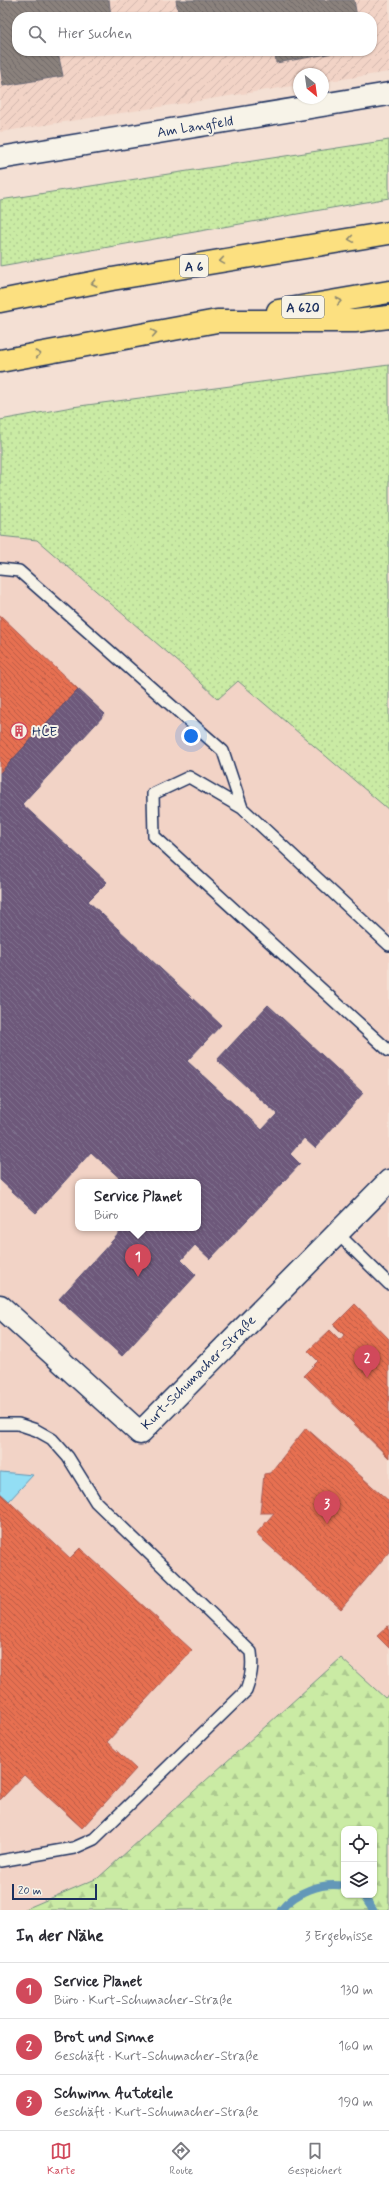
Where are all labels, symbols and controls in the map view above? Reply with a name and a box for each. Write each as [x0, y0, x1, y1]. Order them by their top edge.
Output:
search box [12, 12, 377, 56]
icon: search [26, 23, 48, 45]
text: Hier suchen [58, 24, 132, 44]
north arrow [293, 68, 329, 104]
street label: Am Langfeld [156, 112, 235, 142]
one-way arrow [347, 235, 354, 243]
road number: A 6 [180, 255, 208, 277]
one-way arrow [219, 256, 225, 265]
one-way arrow [91, 278, 97, 286]
road number: A 620 [282, 296, 324, 318]
one-way arrow [336, 297, 342, 305]
one-way arrow [151, 329, 158, 337]
one-way arrow [35, 350, 41, 359]
building icon: HCE [9, 721, 29, 741]
place label: HCE [32, 723, 58, 741]
your location [181, 726, 201, 746]
popup [75, 1179, 201, 1231]
text: Service Planet [94, 1187, 182, 1207]
text: Büro [94, 1207, 118, 1224]
pin: 1 [125, 1244, 151, 1277]
street label: Kurt-Schumacher-Straße [137, 1311, 260, 1434]
pin: 2 [354, 1345, 380, 1378]
pin: 3 [314, 1491, 340, 1524]
map controls [341, 1826, 377, 1898]
button: locate [341, 1826, 377, 1862]
button: layers [341, 1862, 377, 1898]
scale bar [12, 1882, 97, 1901]
text: 20 m [18, 1884, 41, 1898]
text: In der Nähe [16, 1925, 104, 1947]
text: 3 Ergebnisse [305, 1928, 373, 1945]
text: Service Planet [54, 1972, 142, 1992]
text: 1 [26, 1982, 32, 1999]
text: 130 m [340, 1982, 373, 1999]
text: Büro · Kurt-Schumacher-Straße [54, 1992, 233, 2009]
text: Brot und Sinne [54, 2028, 154, 2048]
text: 2 [26, 2038, 32, 2055]
text: 160 m [338, 2038, 373, 2055]
text: Geschäft · Kurt-Schumacher-Straße [54, 2048, 259, 2065]
text: Schwinn Autoteile [54, 2084, 173, 2104]
text: 3 [26, 2094, 32, 2111]
text: 190 m [338, 2094, 373, 2111]
text: Geschäft · Kurt-Schumacher-Straße [54, 2104, 259, 2121]
tab: Karte [47, 2140, 75, 2178]
tab: Route [169, 2140, 193, 2178]
tab: Gespeichert [287, 2140, 342, 2178]

